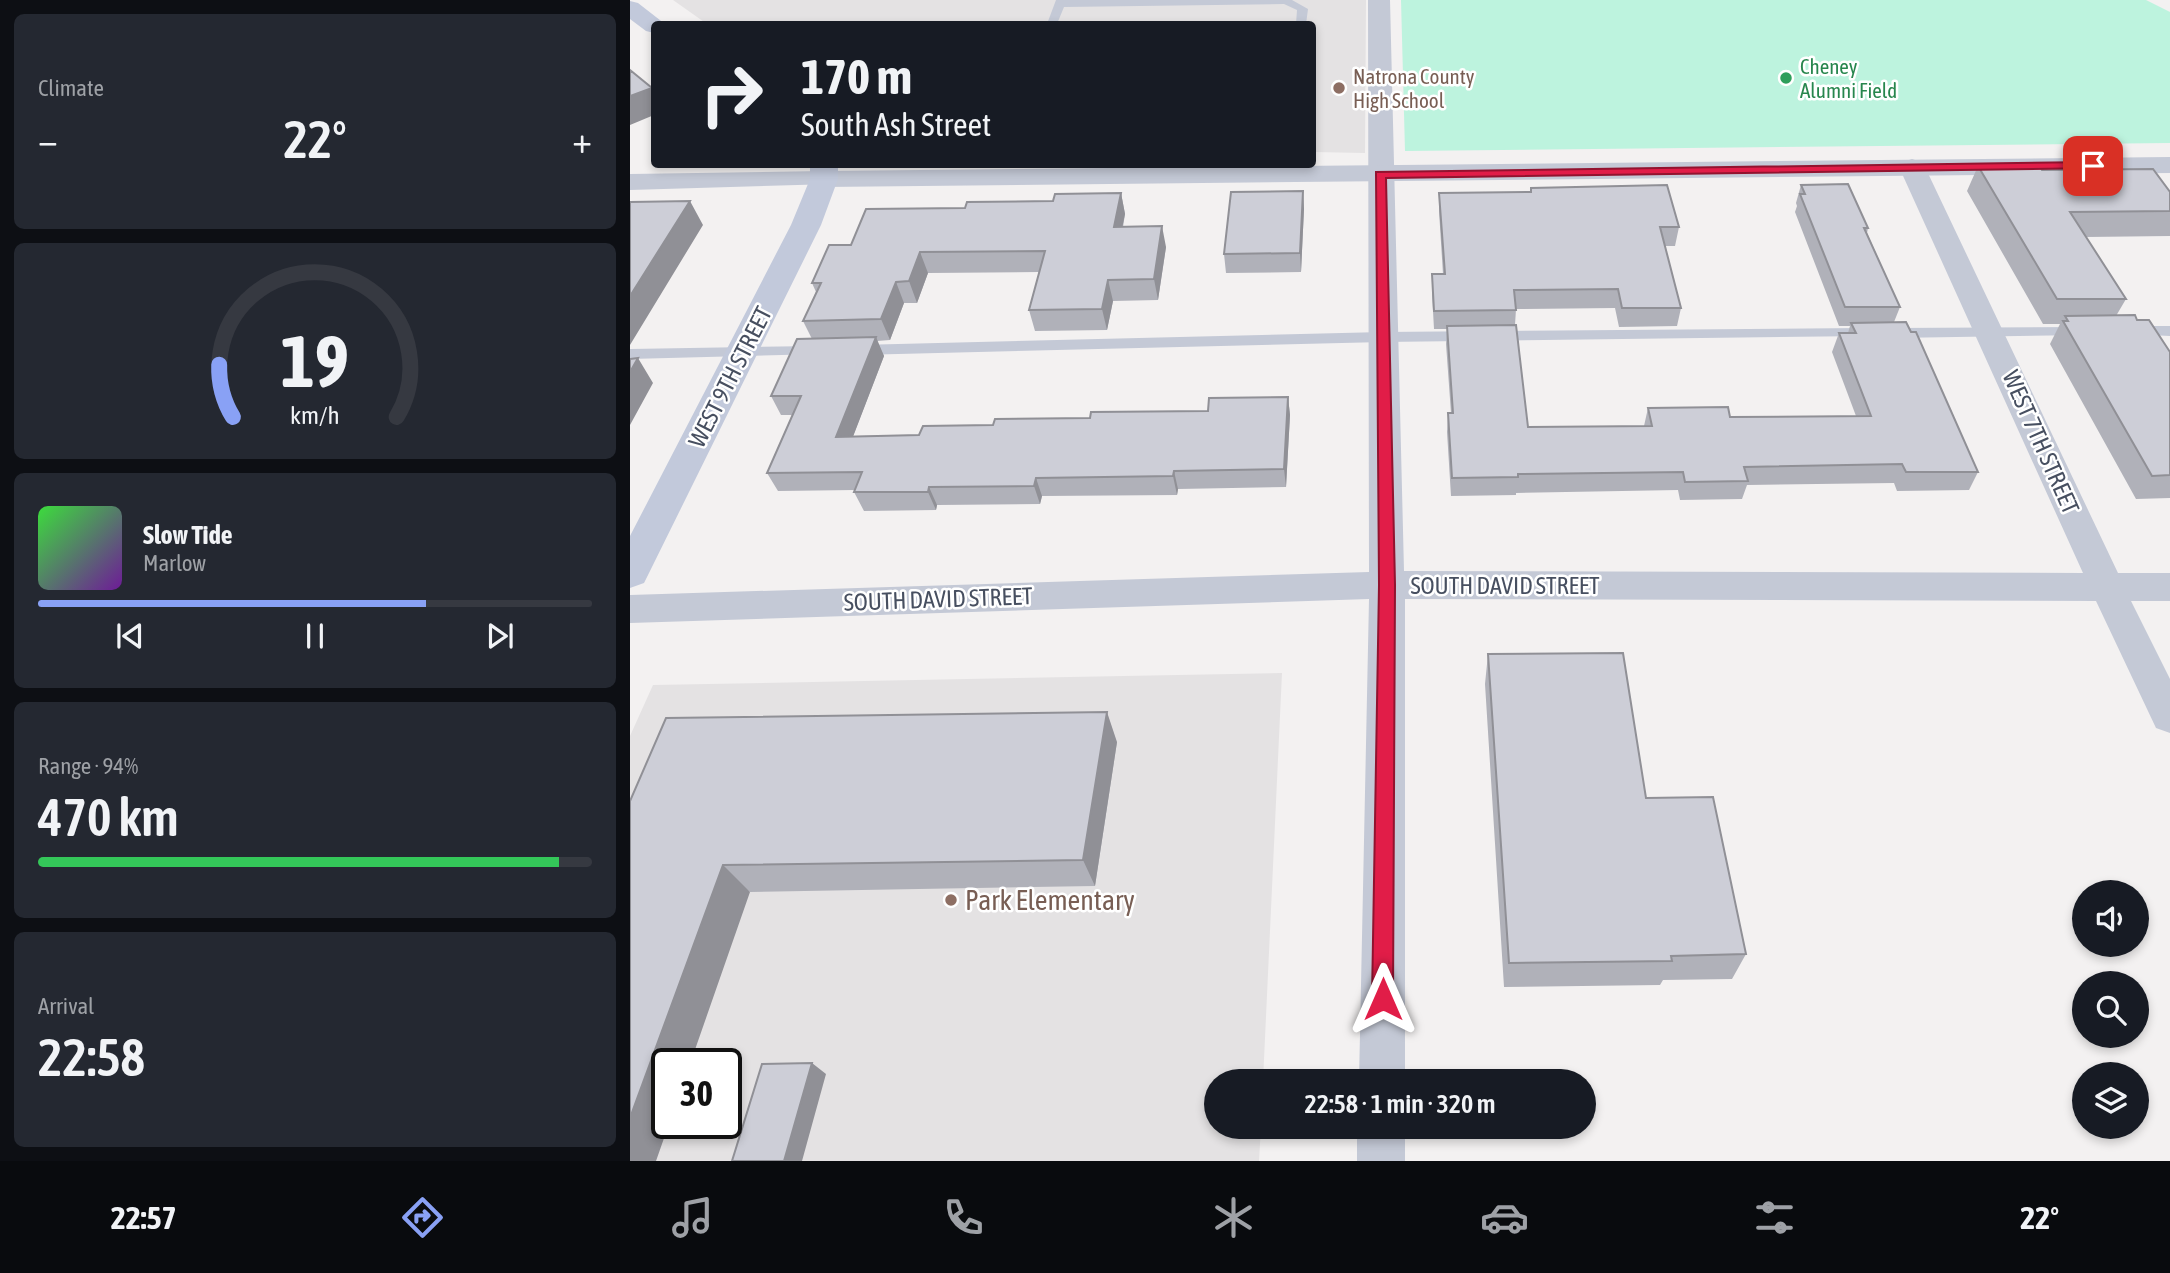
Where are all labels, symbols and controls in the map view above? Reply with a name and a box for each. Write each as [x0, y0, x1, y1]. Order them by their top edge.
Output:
text: 170 m [801, 48, 912, 104]
icon: right [686, 49, 777, 140]
place label: Cheney Alumni Field [1800, 54, 1897, 102]
place label: Natrona County High School [1353, 64, 1475, 112]
marker: Cheney Alumni Field [1778, 70, 1794, 86]
text: Climate [38, 75, 104, 101]
marker: Natrona County High School [1331, 80, 1347, 96]
text: South Ash Street [801, 106, 991, 143]
text: 22° [283, 109, 347, 169]
text: − [38, 118, 58, 161]
text: + [572, 118, 592, 161]
pin [2063, 136, 2123, 196]
icon: arrive [2074, 147, 2112, 185]
street label: WEST 9TH STREET [683, 302, 777, 452]
text: 19 [281, 320, 349, 403]
street label: WEST 7TH STREET [1997, 366, 2085, 518]
text: km/h [290, 401, 340, 429]
text: Slow Tide [143, 520, 233, 550]
text: Marlow [143, 550, 206, 576]
street label: SOUTH DAVID STREET [1411, 572, 1600, 599]
street label: SOUTH DAVID STREET [843, 582, 1033, 616]
icon: previous [111, 617, 149, 655]
icon: pause [296, 617, 334, 655]
icon: next [481, 617, 519, 655]
text: Range · 94% [38, 753, 138, 779]
text: 470 km [38, 787, 179, 847]
map controls [2072, 880, 2149, 1139]
button: sound [2072, 880, 2149, 957]
place label: Park Elementary [965, 884, 1135, 916]
marker: Park Elementary [943, 892, 959, 908]
position arrow [1346, 962, 1420, 1036]
button: search [2072, 971, 2149, 1048]
text: Arrival [38, 993, 94, 1019]
text: 22:58 [38, 1027, 145, 1087]
speed limit sign: 30 [651, 1048, 742, 1139]
button: layers [2072, 1062, 2149, 1139]
text: 22:58 · 1 min · 320 m [1305, 1089, 1495, 1119]
icon: directions [398, 1193, 447, 1242]
icon: music [668, 1193, 717, 1242]
icon: phone [939, 1193, 988, 1242]
icon: climate [1209, 1193, 1258, 1242]
icon: car [1480, 1193, 1529, 1242]
icon: filters [1750, 1193, 1799, 1242]
text: 22:57 [111, 1199, 177, 1236]
text: 22° [2020, 1199, 2059, 1236]

